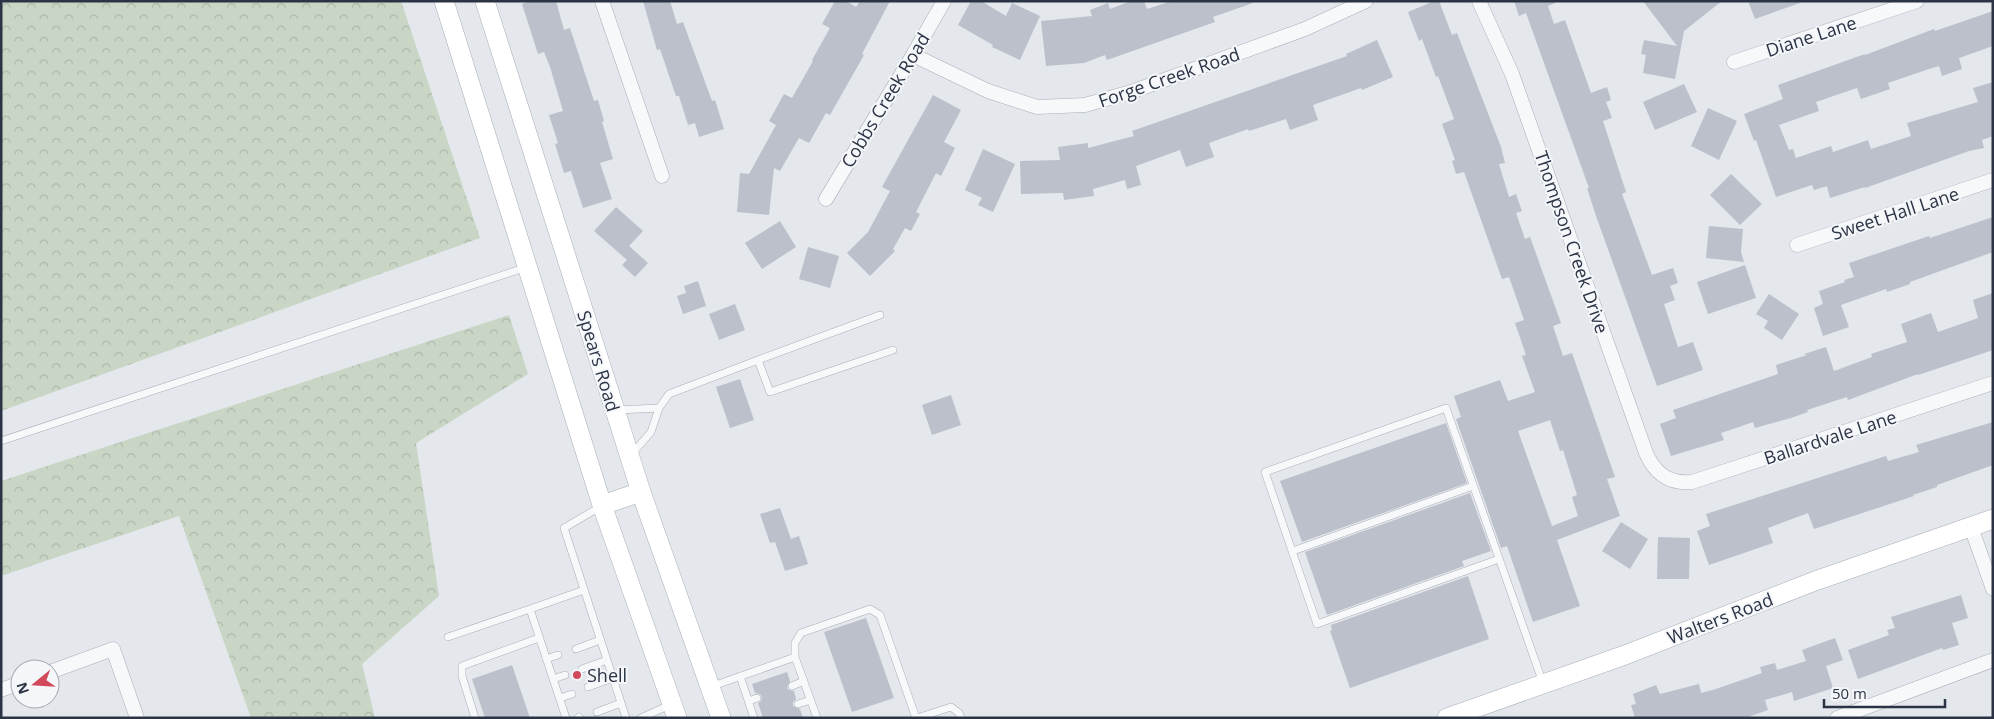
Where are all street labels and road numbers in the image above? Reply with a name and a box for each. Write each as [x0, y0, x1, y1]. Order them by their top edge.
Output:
street label: Diane Lane [1763, 10, 1859, 62]
street label: Cobbs Creek Road [835, 28, 935, 172]
street label: Forge Creek Road [1095, 42, 1243, 112]
street label: Thompson Creek Drive [1529, 147, 1615, 337]
street label: Sweet Hall Lane [1828, 181, 1962, 245]
street label: Spears Road [572, 307, 626, 415]
street label: Ballardvale Lane [1761, 404, 1899, 470]
street label: Walters Road [1664, 587, 1776, 649]

